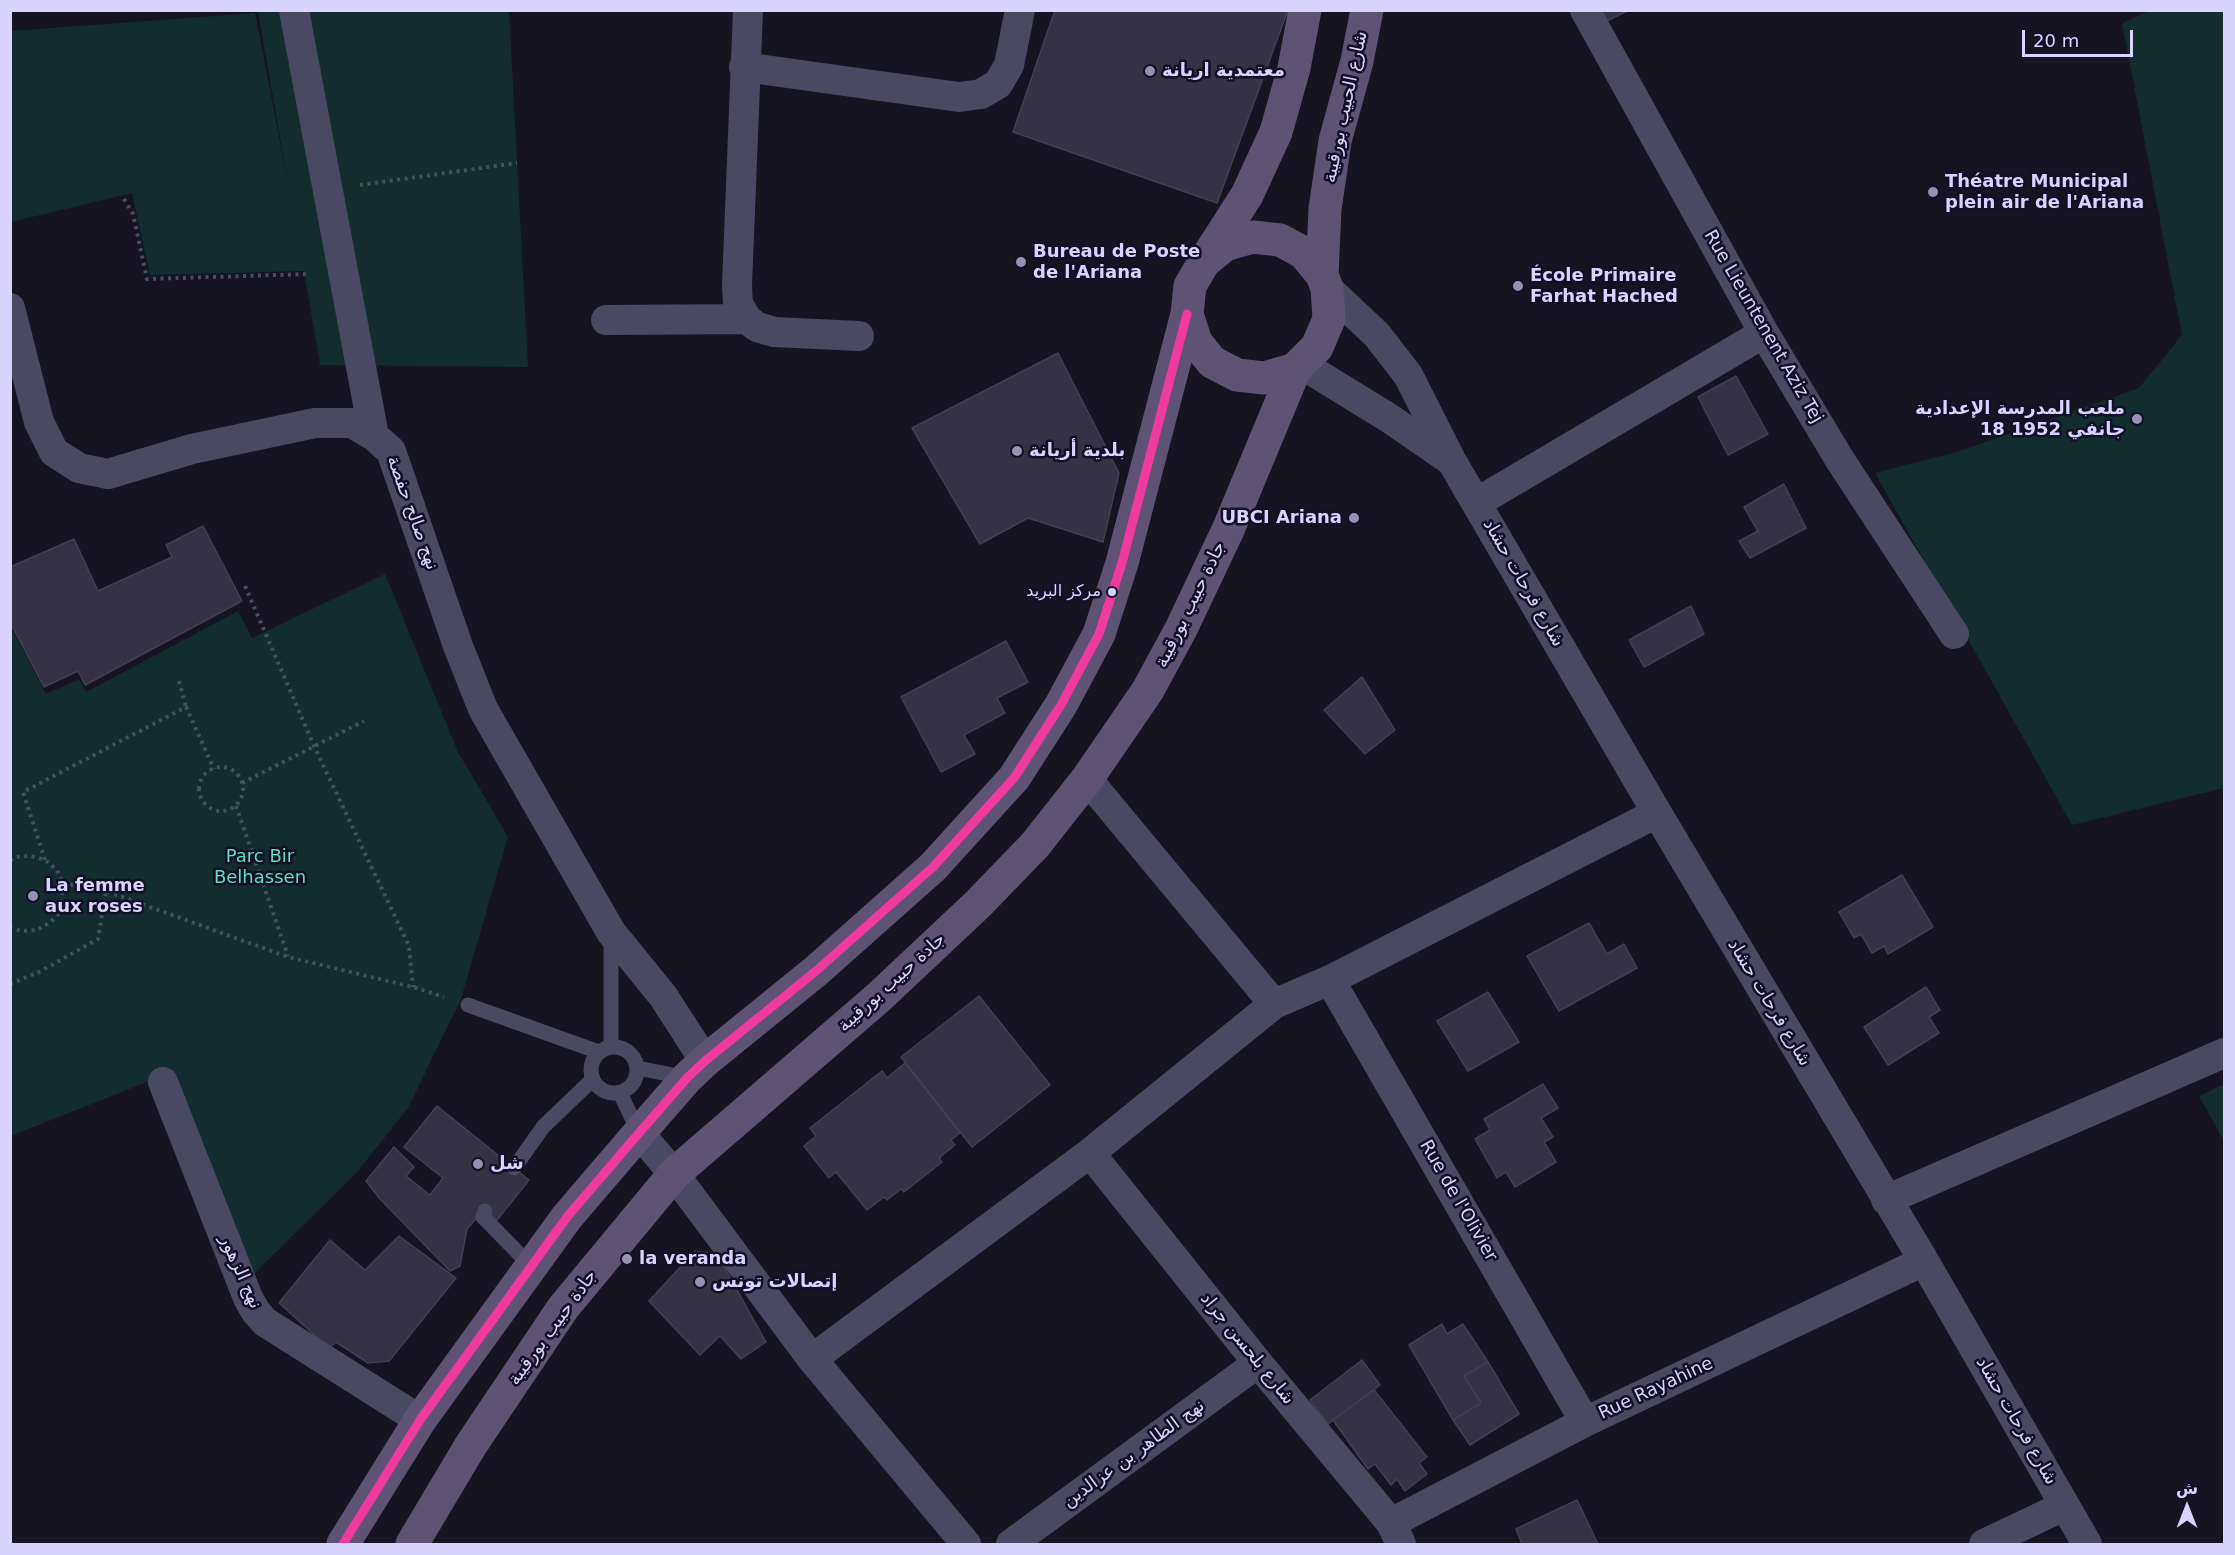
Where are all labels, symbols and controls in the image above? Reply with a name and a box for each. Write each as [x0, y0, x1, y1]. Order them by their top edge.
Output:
scale bar [2025, 18, 2136, 56]
street label: شارع الحبيب بورقيبة [1319, 29, 1373, 185]
text: 20 m [2033, 30, 2079, 51]
place label: معتمدية اريانة [1162, 60, 1285, 82]
marker: معتمدية اريانة [1143, 64, 1157, 78]
place label: Théatre Municipal plein air de l'Ariana [1945, 171, 2144, 213]
marker: Théatre Municipal plein air de l'Ariana [1926, 185, 1940, 199]
street label: Rue Lieuntenent Aziz Tej [1699, 227, 1827, 427]
place label: Bureau de Poste de l'Ariana [1033, 241, 1200, 284]
marker: Bureau de Poste de l'Ariana [1014, 255, 1028, 269]
place label: École Primaire Farhat Hached [1530, 265, 1678, 308]
marker: École Primaire Farhat Hached [1511, 279, 1525, 293]
place label: ملعب المدرسة الإعدادية 18 جانفي 1952 [1915, 398, 2125, 440]
marker: ملعب المدرسة الإعدادية 18 جانفي 1952 [2130, 412, 2144, 426]
place label: بلدية أريانة [1029, 440, 1125, 462]
marker: بلدية أريانة [1010, 444, 1024, 458]
street label: نهج صالح حفصة [381, 453, 443, 573]
place label: UBCI Ariana [1221, 507, 1342, 529]
marker: UBCI Ariana [1347, 511, 1361, 525]
street label: شارع فرحات حشاد [1478, 515, 1568, 651]
street label: جادة حبيب بورقيبة [1151, 539, 1231, 671]
place label: مركز البريد [1026, 582, 1101, 602]
marker: مركز البريد [1106, 586, 1118, 598]
park label: Parc Bir Belhassen [214, 846, 306, 888]
place label: La femme aux roses [45, 875, 145, 918]
marker: La femme aux roses [26, 889, 40, 903]
street label: جادة حبيب بورقيبة [834, 929, 950, 1037]
street label: شارع فرحات حشاد [1723, 936, 1815, 1070]
street label: Rue de l'Olivier [1415, 1137, 1501, 1265]
place label: شل [490, 1153, 524, 1175]
marker: شل [471, 1157, 485, 1171]
street label: نهج الزهور [214, 1232, 266, 1312]
place label: la veranda [639, 1248, 746, 1270]
marker: la veranda [620, 1252, 634, 1266]
street label: جادة حبيب بورقيبة [504, 1266, 602, 1390]
place label: إتصالات تونس [712, 1271, 837, 1293]
marker: إتصالات تونس [693, 1275, 707, 1289]
street label: شارع بلحسن جراد [1195, 1289, 1299, 1409]
street label: Rue Rayahine [1595, 1353, 1717, 1425]
street label: شارع فرحات حشاد [1971, 1353, 2061, 1489]
street label: نهج الطاهر بن عزالدين [1059, 1395, 1209, 1513]
north arrow [2157, 1477, 2217, 1537]
text: ش [2176, 1479, 2198, 1498]

